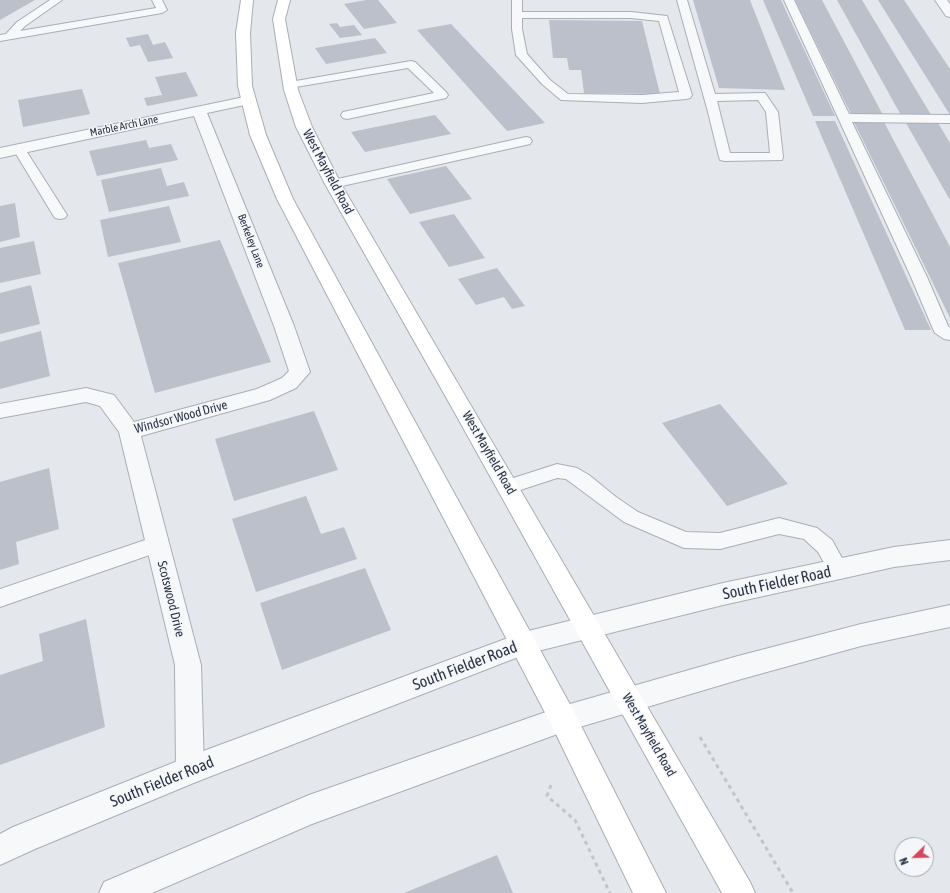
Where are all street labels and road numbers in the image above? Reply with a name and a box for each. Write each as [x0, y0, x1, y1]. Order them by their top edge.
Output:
street label: Marble Arch Lane [89, 112, 159, 140]
street label: West Mayfield Road [299, 127, 357, 217]
street label: Berkeley Lane [235, 212, 267, 270]
street label: Windsor Wood Drive [133, 397, 229, 437]
street label: West Mayfield Road [459, 409, 519, 497]
street label: Scotswood Drive [154, 559, 188, 639]
street label: South Fielder Road [721, 562, 833, 604]
street label: South Fielder Road [410, 637, 520, 695]
street label: West Mayfield Road [619, 691, 679, 779]
street label: South Fielder Road [107, 752, 217, 812]

